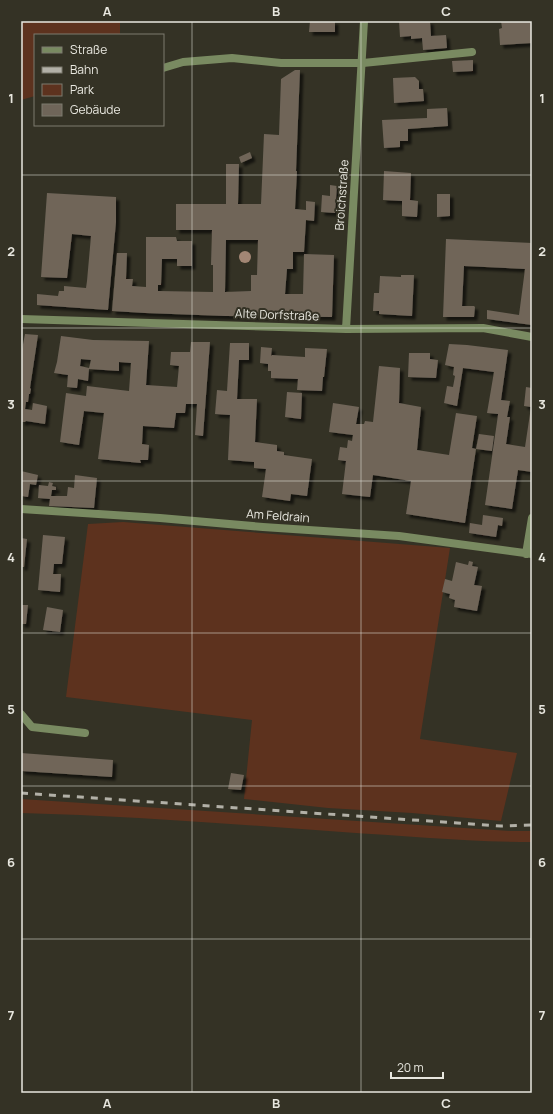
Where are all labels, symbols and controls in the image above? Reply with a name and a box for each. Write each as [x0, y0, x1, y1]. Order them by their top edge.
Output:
text: A [103, 2, 112, 20]
text: B [272, 2, 280, 20]
text: C [441, 2, 451, 20]
legend [34, 34, 164, 126]
text: Straße [70, 41, 107, 58]
text: Bahn [70, 61, 98, 78]
text: Park [70, 81, 95, 98]
text: 1 [8, 89, 14, 107]
text: 1 [539, 89, 545, 107]
text: Gebäude [70, 101, 121, 118]
street label: Broichstraße [331, 159, 352, 231]
text: 2 [7, 242, 15, 260]
text: 2 [538, 242, 546, 260]
street label: Alte Dorfstraße [235, 305, 319, 324]
text: 3 [7, 395, 15, 413]
text: 3 [538, 395, 546, 413]
street label: Am Feldrain [246, 505, 310, 526]
text: 4 [7, 548, 15, 566]
text: 4 [538, 548, 546, 566]
text: 5 [7, 700, 15, 718]
text: 5 [538, 700, 546, 718]
text: 6 [7, 853, 15, 871]
text: 6 [538, 853, 546, 871]
text: 7 [8, 1006, 15, 1024]
text: 7 [539, 1006, 546, 1024]
scale bar [391, 1054, 443, 1080]
text: 20 m [397, 1059, 424, 1076]
text: A [103, 1094, 112, 1112]
text: B [272, 1094, 280, 1112]
text: C [441, 1094, 451, 1112]

